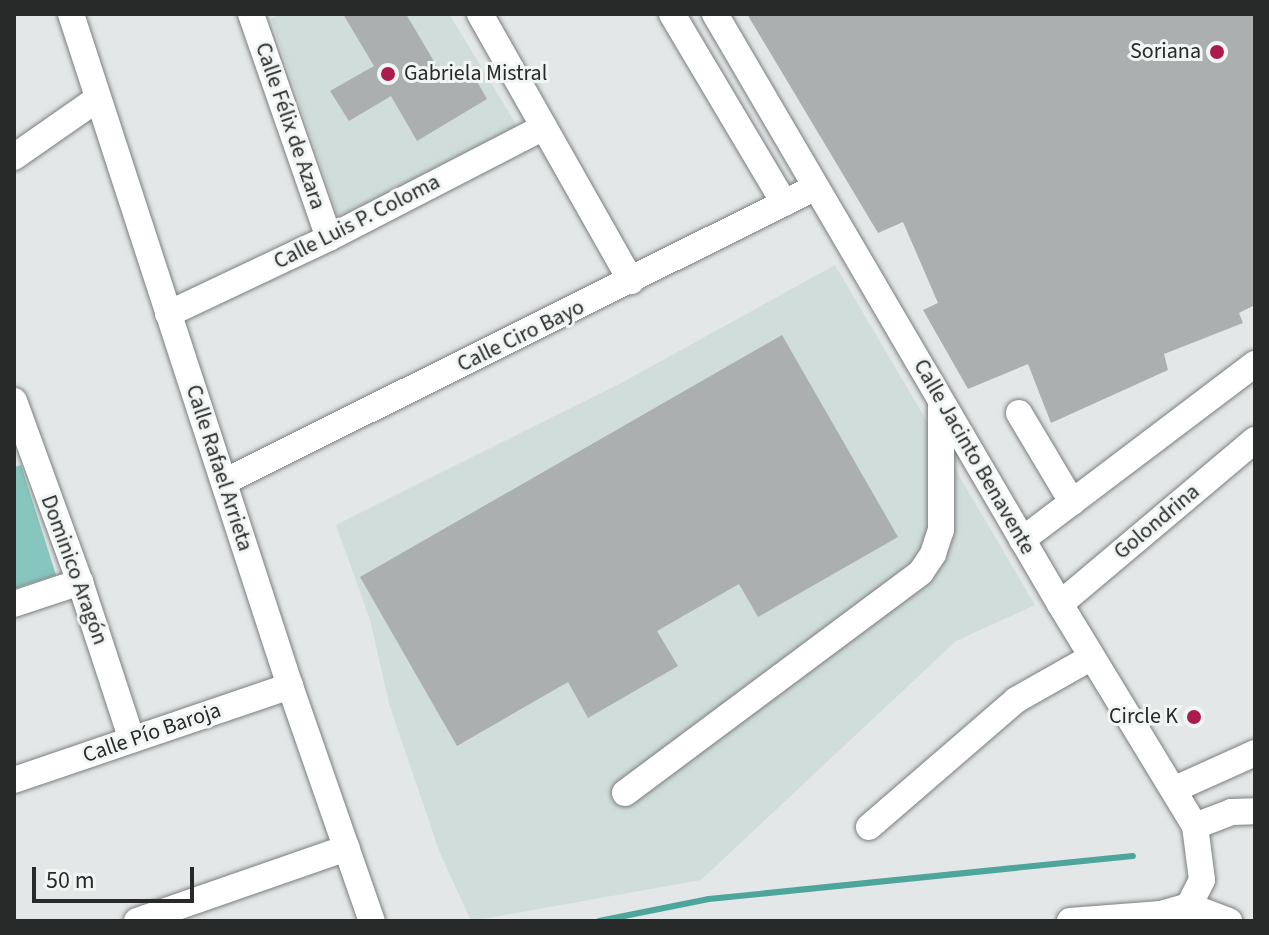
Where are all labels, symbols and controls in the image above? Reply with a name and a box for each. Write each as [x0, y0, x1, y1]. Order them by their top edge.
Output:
street label: Calle Félix de Azara [249, 39, 331, 213]
place label: Soriana [1130, 39, 1201, 65]
marker: Soriana [1208, 43, 1226, 61]
place label: Gabriela Mistral [404, 61, 547, 87]
marker: Gabriela Mistral [379, 65, 397, 83]
street label: Calle Luis P. Coloma [270, 169, 444, 275]
street label: Calle Ciro Bayo [453, 294, 589, 378]
street label: Calle Jacinto Benavente [907, 355, 1041, 559]
street label: Calle Rafael Arrieta [180, 382, 258, 554]
street label: Golondrina [1109, 479, 1205, 565]
street label: Dominico Aragón [35, 492, 113, 648]
street label: Calle Pío Baroja [80, 697, 224, 769]
place label: Circle K [1109, 704, 1178, 730]
marker: Circle K [1185, 708, 1203, 726]
scale bar [36, 851, 198, 901]
text: 50 m [46, 863, 95, 898]

